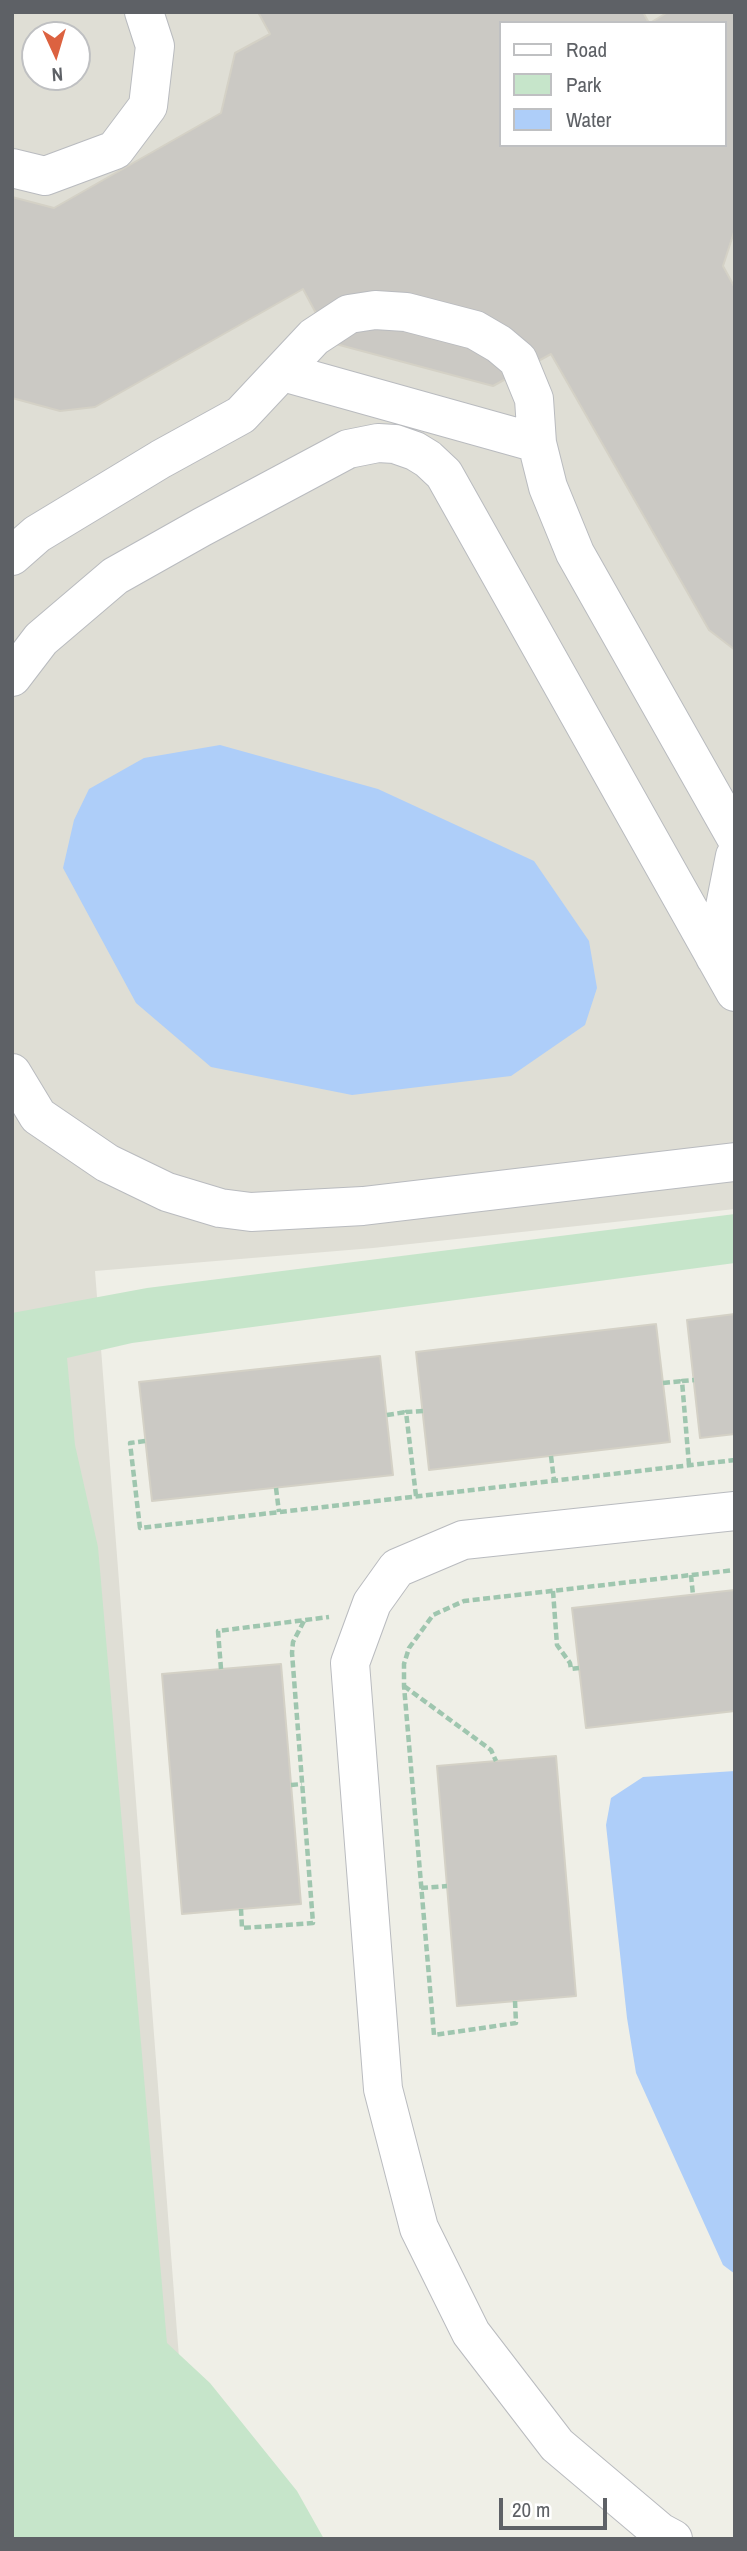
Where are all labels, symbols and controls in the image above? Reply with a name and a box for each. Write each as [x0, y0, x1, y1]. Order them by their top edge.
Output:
north arrow [21, 21, 91, 91]
legend [498, 21, 726, 147]
text: Road [566, 35, 607, 64]
text: N [51, 62, 64, 88]
text: Park [566, 70, 601, 99]
text: Water [566, 105, 611, 134]
scale bar [502, 2484, 610, 2528]
text: 20 m [512, 2495, 550, 2524]

